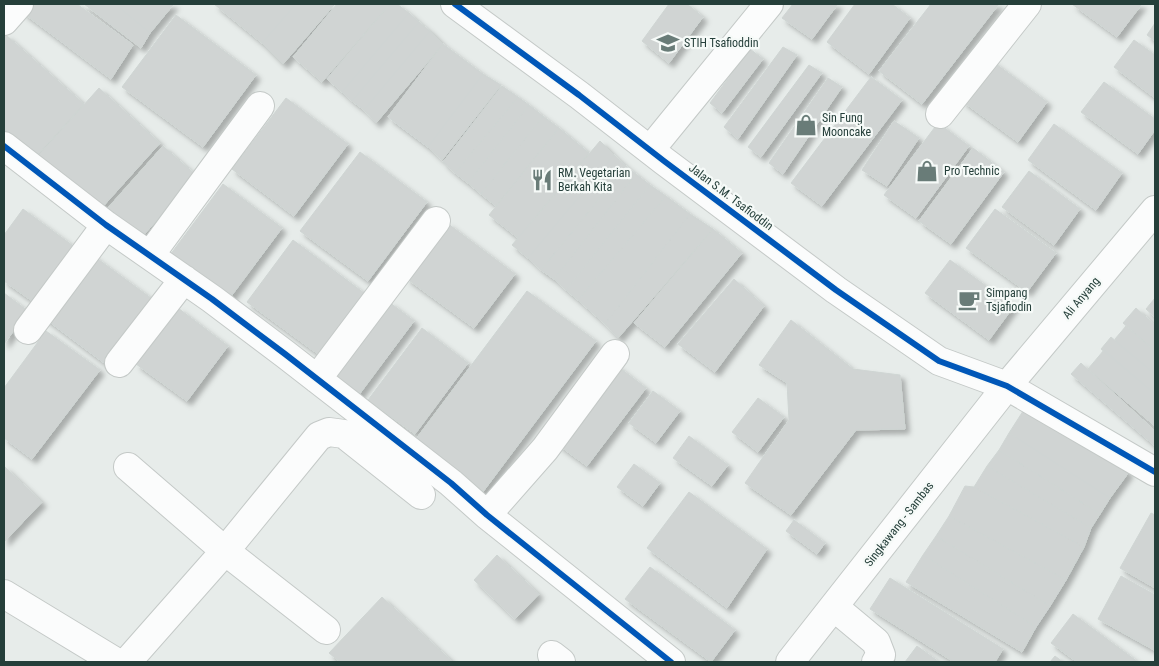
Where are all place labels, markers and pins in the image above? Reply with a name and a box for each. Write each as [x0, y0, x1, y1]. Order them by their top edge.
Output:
school or university icon: STIH Tsafioddin [655, 30, 681, 56]
place label: STIH Tsafioddin [684, 36, 759, 50]
place label: Sin Fung Mooncake [822, 111, 872, 139]
shop icon: Sin Fung Mooncake [793, 112, 819, 138]
shop icon: Pro Technic [914, 158, 940, 184]
place label: Pro Technic [944, 164, 1000, 178]
place label: RM. Vegetarian Berkah Kita [558, 166, 630, 194]
restaurant icon: RM. Vegetarian Berkah Kita [529, 167, 555, 193]
place label: Simpang Tsjafiodin [986, 286, 1032, 314]
cafe icon: Simpang Tsjafiodin [956, 287, 982, 313]

